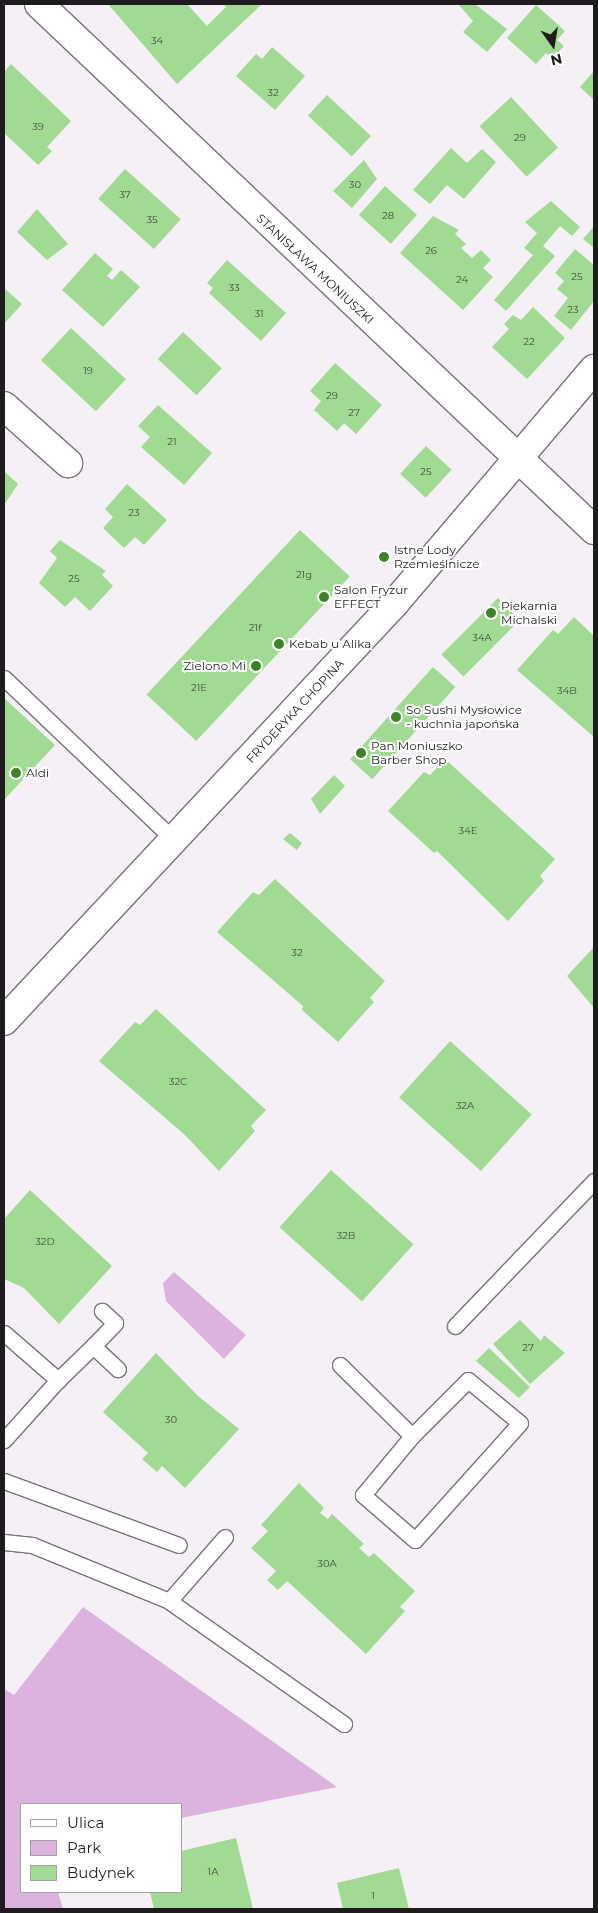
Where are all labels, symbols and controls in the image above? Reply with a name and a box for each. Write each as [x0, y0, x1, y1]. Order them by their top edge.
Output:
north arrow [528, 20, 578, 70]
house number: 34 [151, 35, 163, 47]
text: N [549, 50, 564, 70]
house number: 32 [267, 87, 279, 99]
house number: 39 [32, 121, 44, 133]
house number: 29 [514, 132, 526, 144]
house number: 30 [349, 179, 361, 191]
house number: 37 [119, 189, 131, 201]
house number: 28 [382, 210, 394, 222]
street label: STANISŁAWA MONIUSZKI [253, 211, 377, 327]
house number: 35 [146, 214, 158, 226]
house number: 26 [425, 245, 437, 257]
house number: 25 [571, 271, 583, 283]
house number: 24 [456, 274, 468, 286]
house number: 33 [228, 282, 240, 294]
house number: 23 [567, 304, 579, 316]
house number: 31 [254, 308, 264, 320]
house number: 22 [523, 336, 535, 348]
house number: 19 [83, 365, 93, 377]
house number: 29 [326, 390, 338, 402]
house number: 27 [348, 407, 360, 419]
house number: 21 [167, 436, 177, 448]
house number: 25 [420, 466, 432, 478]
house number: 23 [128, 507, 140, 519]
place label: Istne Lody Rzemieślnicze [394, 543, 480, 571]
marker: Istne Lody Rzemieślnicze [378, 551, 390, 563]
house number: 21g [296, 569, 312, 581]
house number: 25 [68, 573, 80, 585]
place label: Salon Fryzur EFFECT [334, 583, 408, 611]
marker: Salon Fryzur EFFECT [318, 591, 330, 603]
place label: Piekarnia Michalski [501, 599, 557, 627]
marker: Piekarnia Michalski [485, 607, 497, 619]
house number: 21f [249, 622, 261, 634]
house number: 34A [472, 632, 492, 644]
place label: Kebab u Alika [289, 637, 371, 651]
marker: Kebab u Alika [273, 638, 285, 650]
street label: FRYDERYKA CHOPINA [243, 656, 347, 766]
place label: Zielono Mi [183, 659, 246, 673]
marker: Zielono Mi [250, 660, 262, 672]
house number: 21E [191, 682, 207, 694]
house number: 34B [557, 685, 577, 697]
place label: So Sushi Mysłowice - kuchnia japońska [406, 703, 522, 731]
marker: So Sushi Mysłowice - kuchnia japońska [390, 711, 402, 723]
place label: Pan Moniuszko Barber Shop [371, 739, 463, 767]
marker: Pan Moniuszko Barber Shop [355, 747, 367, 759]
place label: Aldi [26, 766, 49, 780]
marker: Aldi [10, 767, 22, 779]
house number: 34E [459, 825, 477, 837]
house number: 32 [291, 947, 303, 959]
house number: 32C [169, 1076, 187, 1088]
house number: 32A [456, 1100, 474, 1112]
house number: 32B [337, 1230, 355, 1242]
house number: 32D [35, 1236, 55, 1248]
house number: 27 [522, 1342, 534, 1354]
house number: 30 [165, 1414, 177, 1426]
house number: 30A [317, 1558, 337, 1570]
legend [20, 1803, 182, 1893]
text: Ulica [67, 1813, 104, 1832]
text: Park [67, 1838, 101, 1857]
text: Budynek [67, 1863, 135, 1882]
house number: 1A [208, 1866, 218, 1878]
house number: 1 [371, 1890, 375, 1902]

